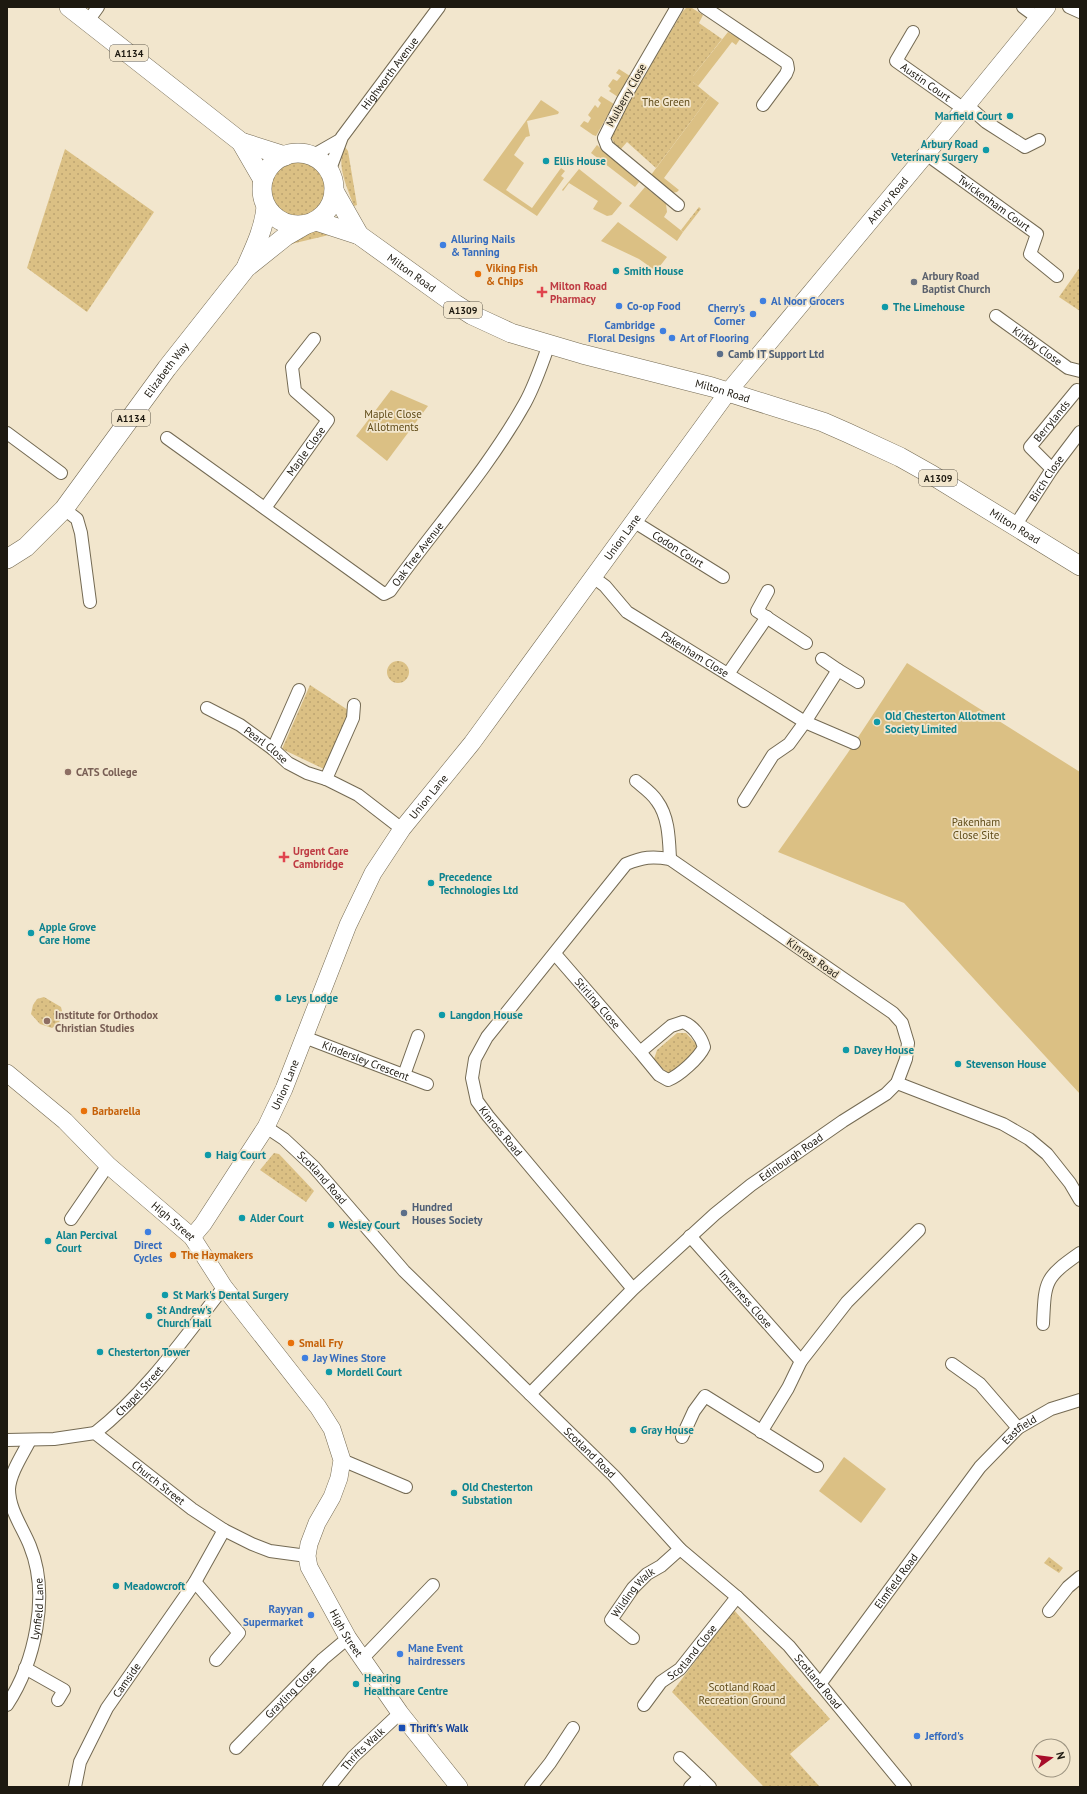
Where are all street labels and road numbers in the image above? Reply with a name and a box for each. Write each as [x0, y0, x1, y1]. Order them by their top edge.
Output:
street label: Highworth Avenue [358, 34, 422, 112]
road number: A1134 [110, 45, 148, 61]
street label: Austin Court [898, 59, 954, 105]
street label: Mulberry Close [603, 61, 649, 129]
street label: Twickenham Court [955, 172, 1034, 234]
street label: Arbury Road [864, 174, 911, 227]
street label: Milton Road [384, 251, 439, 295]
road number: A1309 [444, 302, 482, 318]
street label: Kirkby Close [1010, 323, 1065, 369]
street label: Elizabeth Way [141, 339, 192, 400]
street label: Milton Road [694, 376, 752, 406]
street label: Berrylands [1030, 397, 1073, 445]
road number: A1134 [112, 410, 150, 426]
street label: Maple Close [283, 423, 328, 479]
street label: Birch Close [1026, 452, 1067, 504]
road number: A1309 [919, 470, 957, 486]
street label: Milton Road [987, 505, 1043, 547]
street label: Union Lane [601, 511, 644, 563]
street label: Oak Tree Avenue [389, 519, 447, 589]
street label: Codon Court [650, 528, 707, 570]
street label: Pakenham Close [659, 628, 732, 680]
street label: Pearl Close [241, 723, 291, 767]
street label: Union Lane [406, 771, 451, 822]
street label: Kinross Road [784, 935, 842, 981]
street label: Stirling Close [572, 975, 624, 1032]
street label: Kindersley Crescent [320, 1038, 411, 1084]
street label: Union Lane [268, 1057, 302, 1112]
street label: Kinross Road [476, 1103, 526, 1159]
street label: Edinburgh Road [756, 1130, 826, 1184]
street label: Scotland Road [294, 1148, 350, 1207]
street label: High Street [149, 1198, 199, 1243]
street label: Inverness Close [716, 1267, 776, 1331]
street label: Chapel Street [112, 1363, 166, 1419]
street label: Eastfield [999, 1412, 1039, 1447]
street label: Scotland Road [561, 1424, 619, 1481]
street label: Church Street [129, 1457, 188, 1508]
street label: Elmfield Road [871, 1551, 921, 1611]
street label: Wilding Walk [608, 1564, 658, 1620]
street label: Lynfield Lane [27, 1577, 46, 1641]
street label: High Street [326, 1607, 366, 1660]
street label: Scotland Close [664, 1621, 720, 1683]
street label: Scotland Road [791, 1651, 845, 1712]
street label: Camside [109, 1659, 144, 1700]
street label: Grayling Close [262, 1663, 320, 1721]
street label: Thrifts Walk [338, 1724, 388, 1773]

